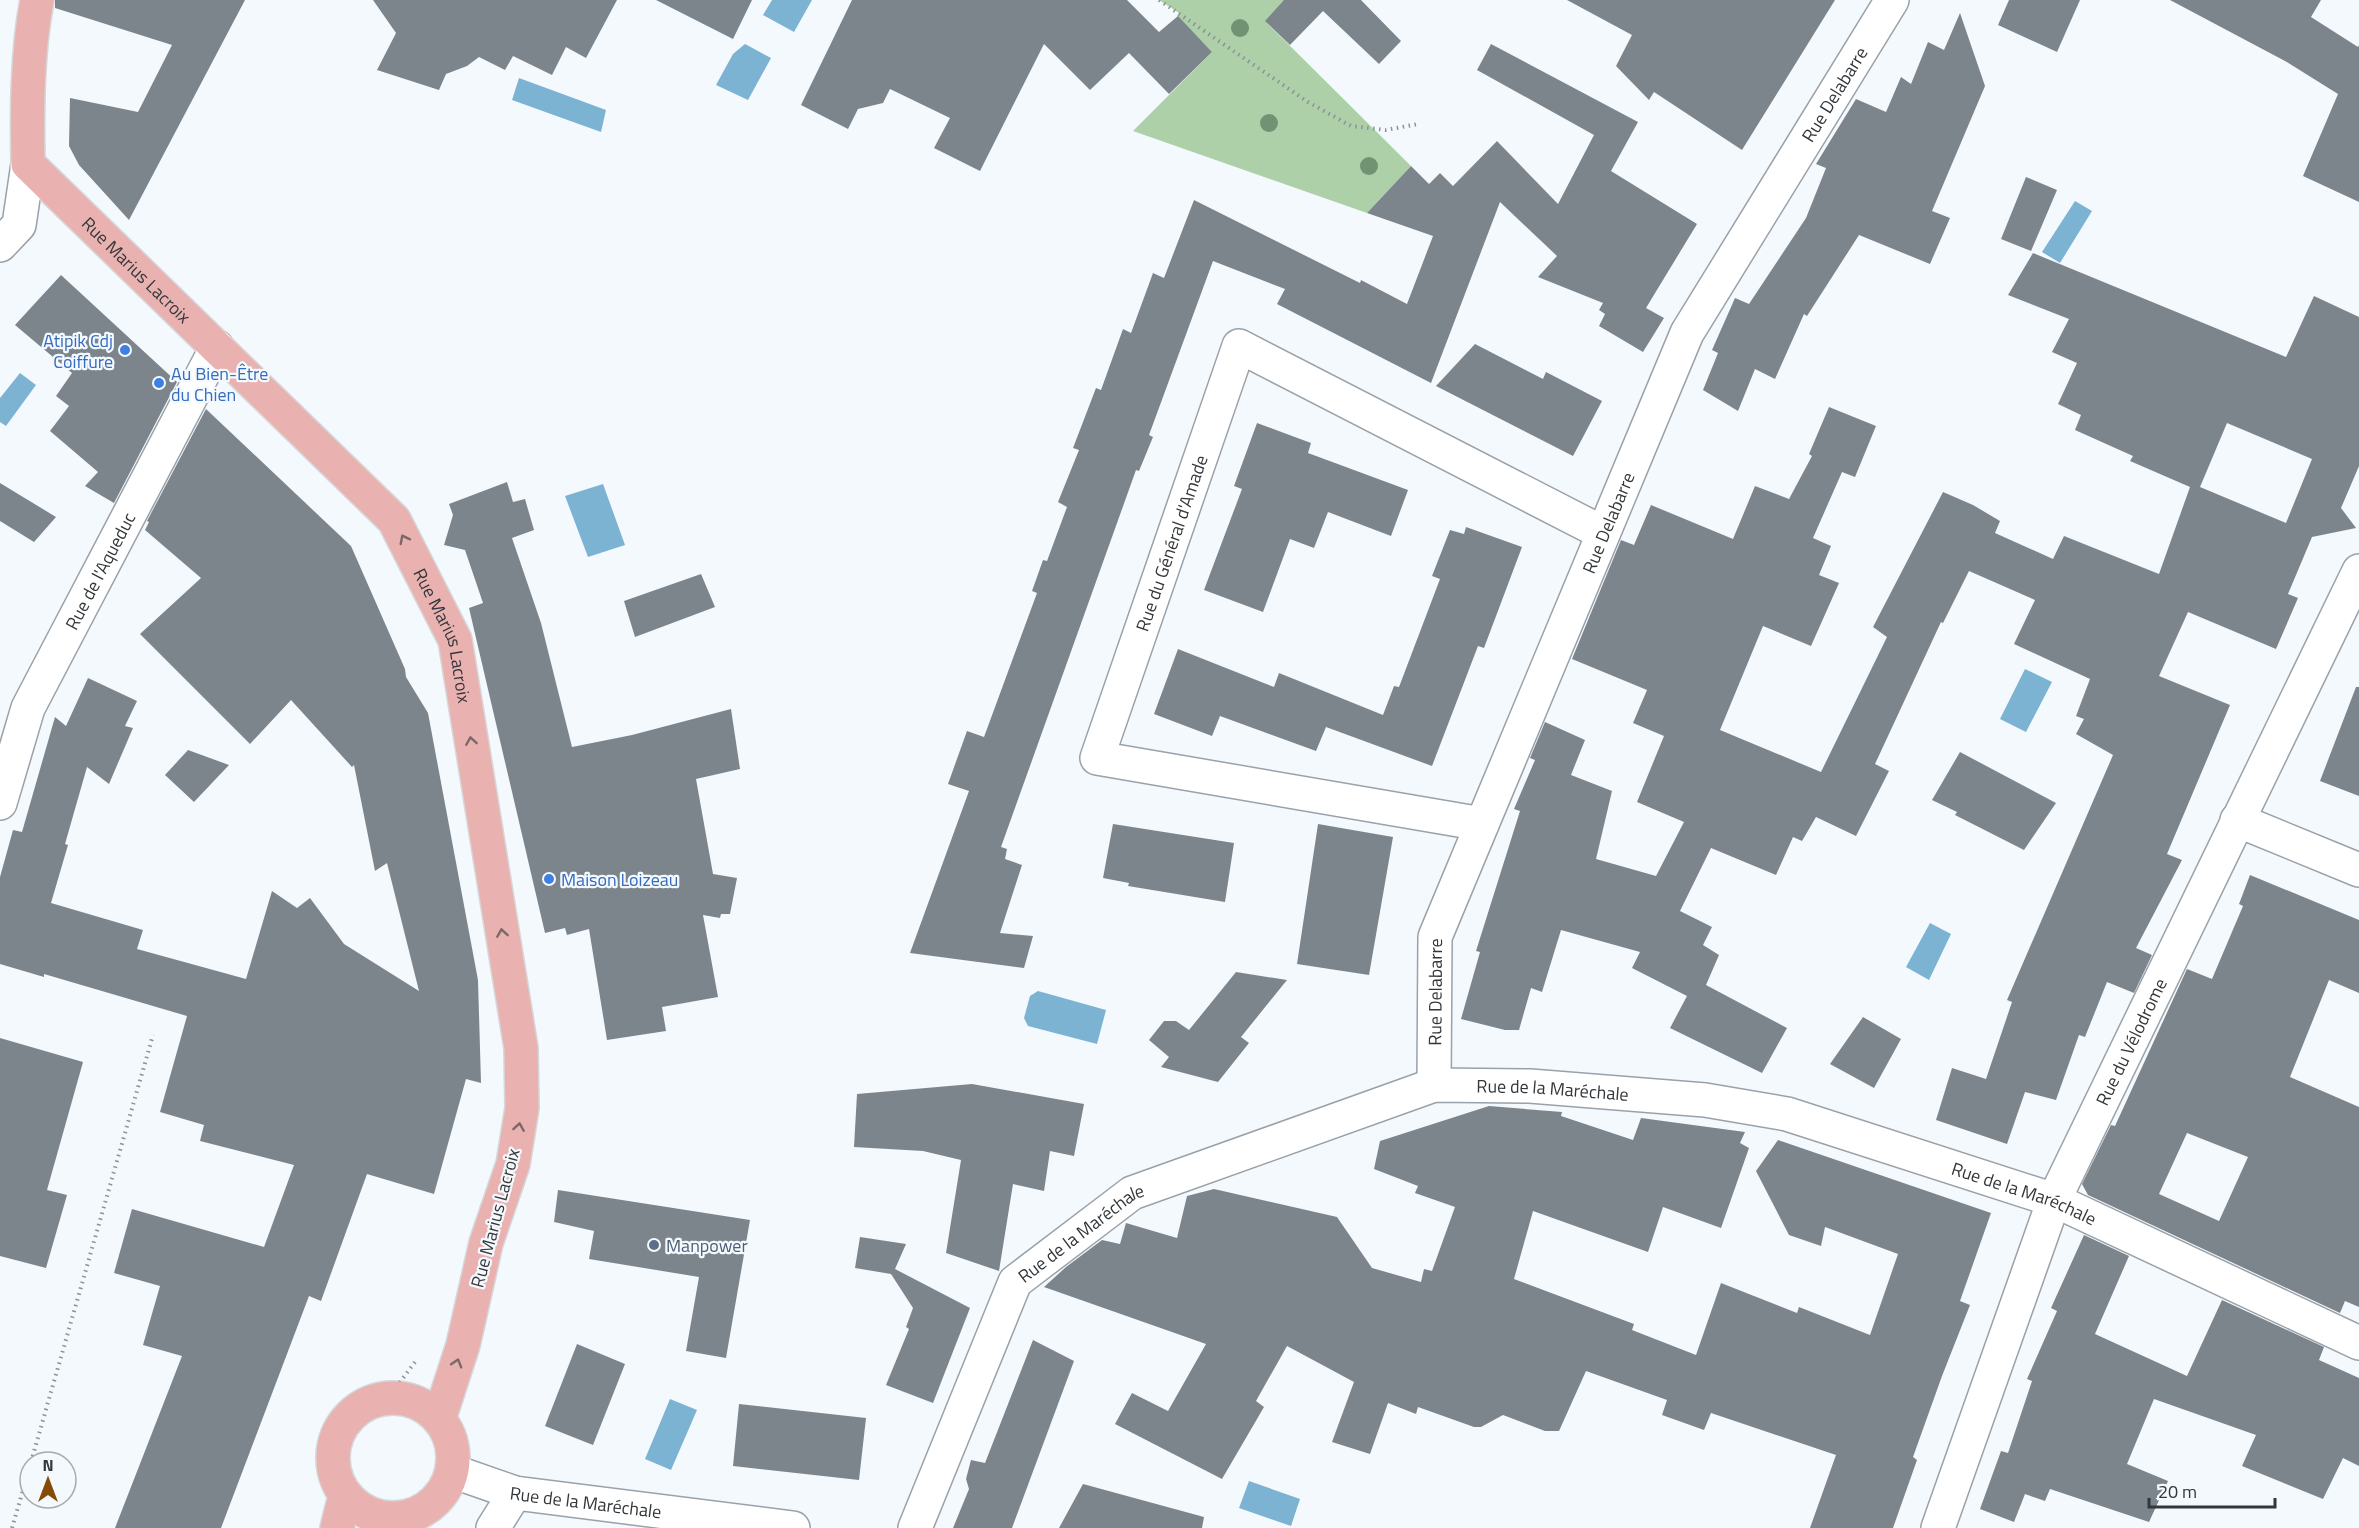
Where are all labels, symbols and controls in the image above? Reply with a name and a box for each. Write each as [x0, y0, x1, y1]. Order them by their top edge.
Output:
street label: Rue Delabarre [1794, 41, 1874, 147]
street label: Rue Marius Lacroix [76, 210, 197, 329]
place label: Atipik Cdj Coiffure [43, 327, 113, 375]
marker: Atipik Cdj Coiffure [118, 343, 132, 357]
place label: Au Bien-Être du Chien [171, 360, 268, 408]
marker: Au Bien-Être du Chien [152, 376, 166, 390]
street label: Rue du Général d'Amade [1128, 451, 1214, 635]
street label: Rue Delabarre [1575, 468, 1641, 577]
street label: Rue de l'Aqueduc [58, 507, 142, 634]
one-way arrow [399, 534, 411, 545]
street label: Rue Marius Lacroix [407, 563, 479, 705]
one-way arrow [466, 736, 478, 746]
place label: Maison Loizeau [561, 866, 678, 893]
marker: Maison Loizeau [542, 872, 556, 886]
one-way arrow [497, 929, 509, 938]
street label: Rue Delabarre [1421, 938, 1448, 1046]
street label: Rue du Vélodrome [2088, 973, 2173, 1110]
street label: Rue de la Maréchale [1476, 1072, 1630, 1107]
one-way arrow [512, 1122, 525, 1132]
street label: Rue Marius Lacroix [463, 1145, 527, 1291]
street label: Rue de la Maréchale [1948, 1154, 2101, 1232]
street label: Rue de la Maréchale [1012, 1176, 1148, 1289]
place label: Manpower [666, 1232, 748, 1259]
marker: Manpower [647, 1238, 661, 1252]
one-way arrow [450, 1358, 462, 1369]
north arrow [18, 1450, 78, 1510]
text: N [42, 1453, 54, 1477]
scale bar [2149, 1471, 2275, 1509]
text: 20 m [2158, 1478, 2197, 1505]
street label: Rue de la Maréchale [508, 1479, 663, 1525]

